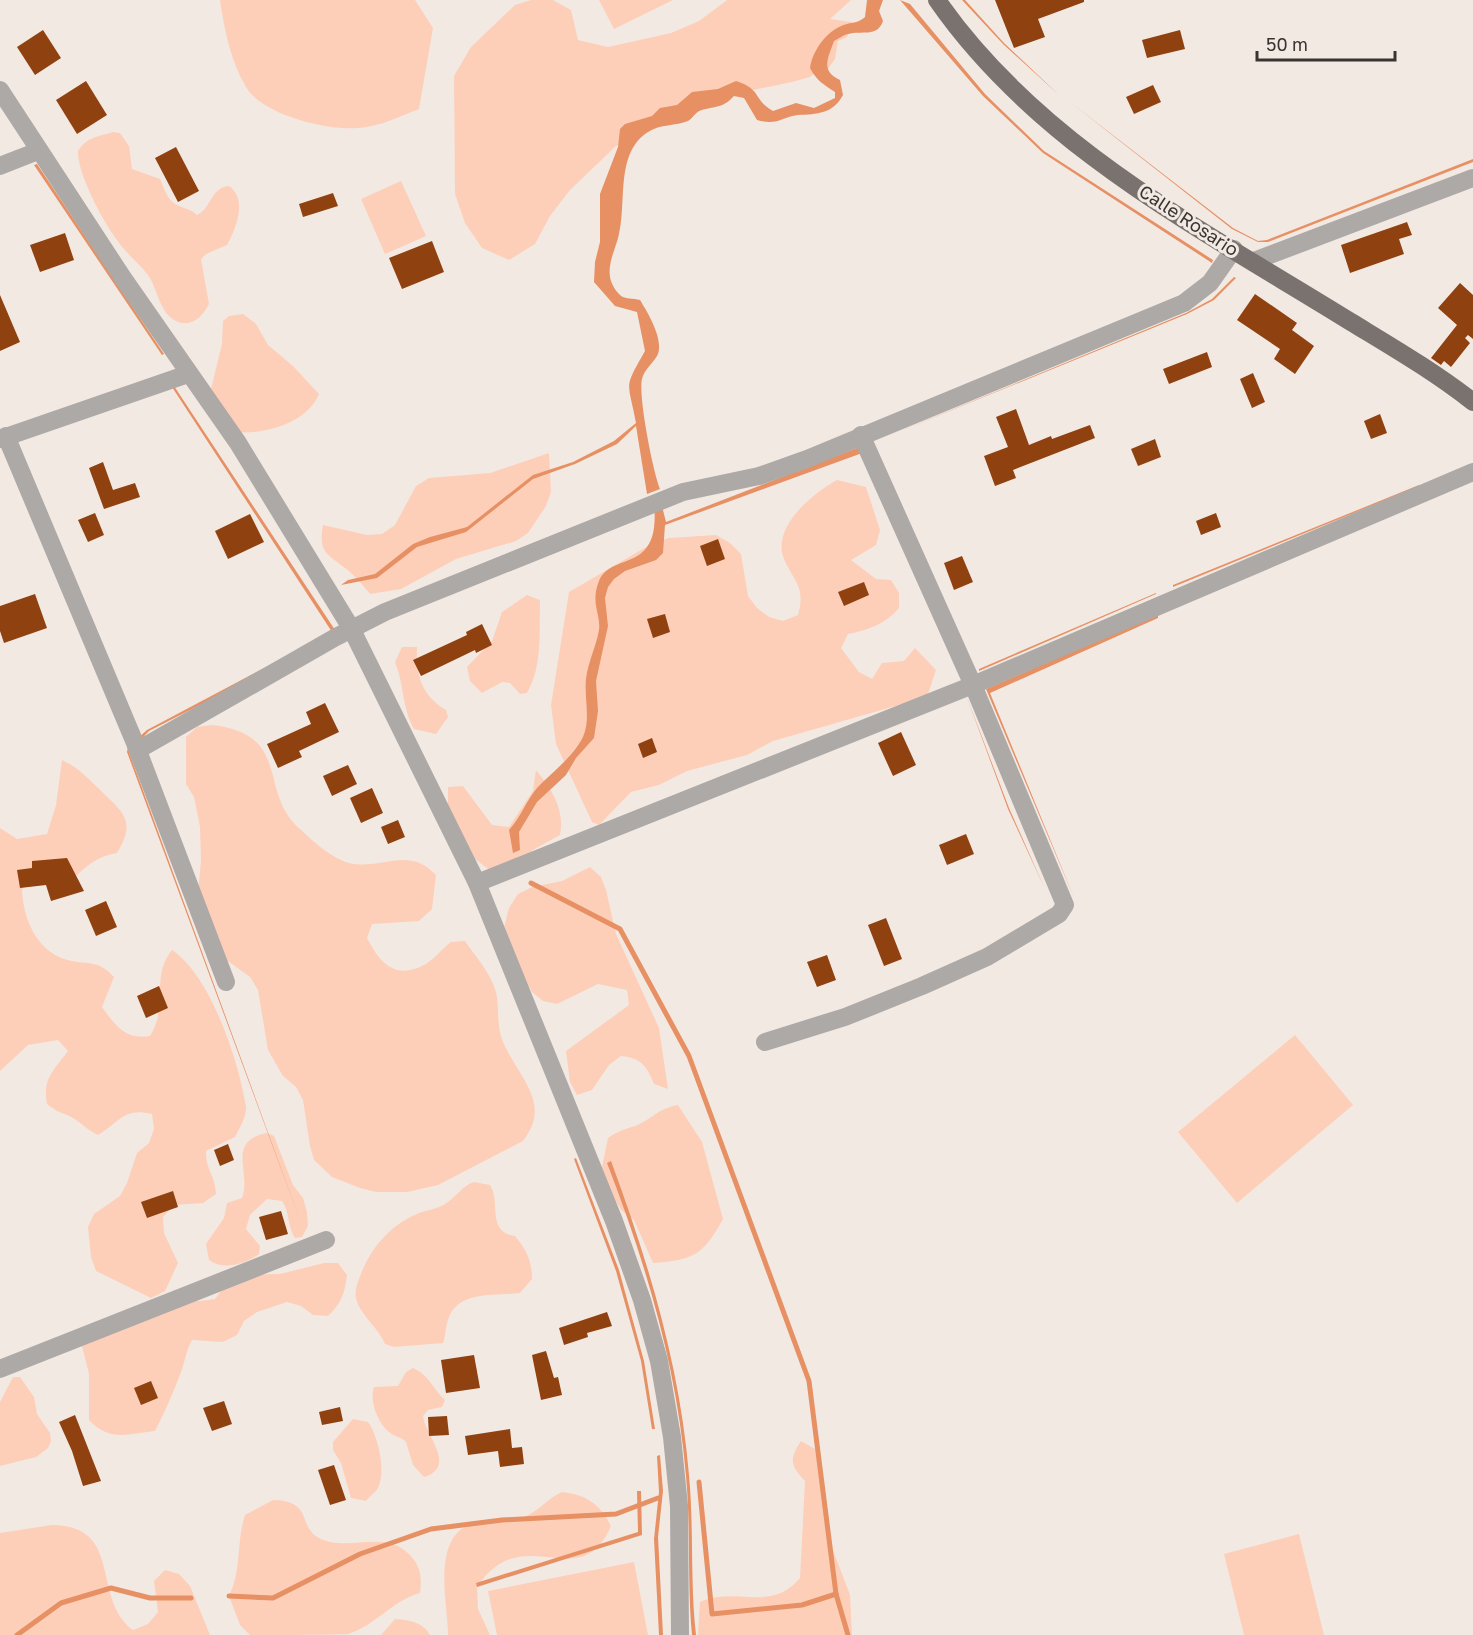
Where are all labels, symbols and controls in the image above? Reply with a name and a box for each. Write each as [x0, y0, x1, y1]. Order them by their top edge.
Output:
scale bar [1257, 24, 1395, 62]
text: 50 m [1266, 33, 1308, 55]
street label: Calle Rosario [1135, 180, 1243, 260]

